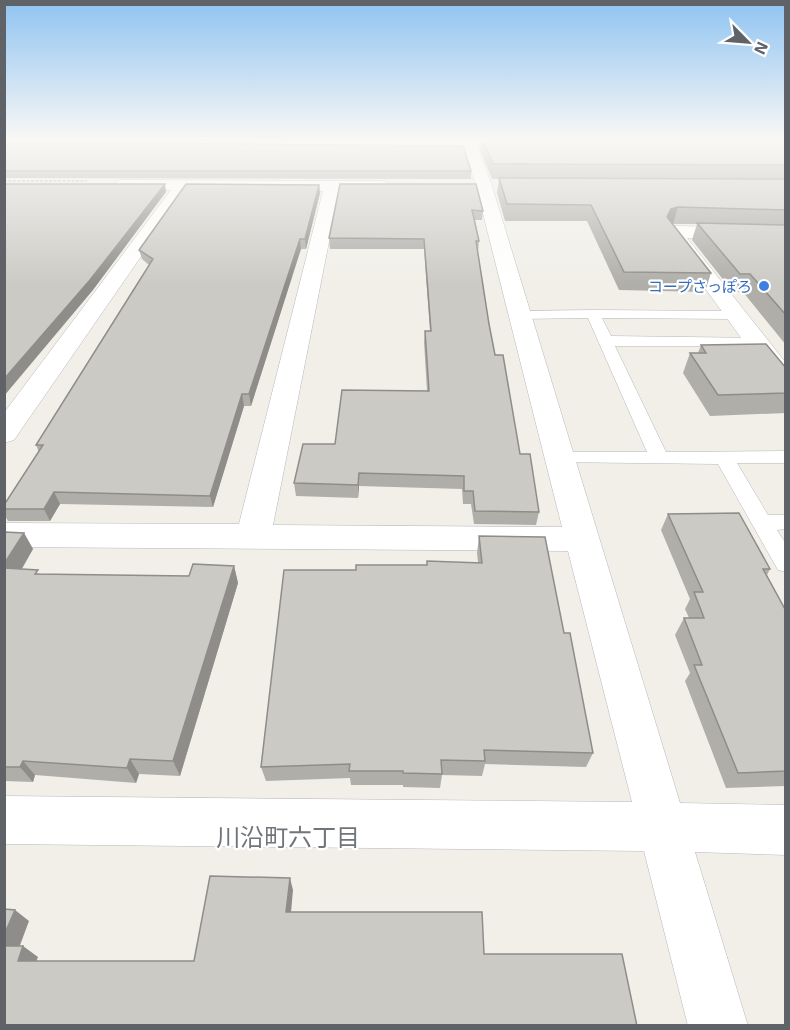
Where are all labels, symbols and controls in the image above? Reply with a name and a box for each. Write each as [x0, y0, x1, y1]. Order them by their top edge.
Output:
north arrow [718, 12, 778, 72]
text: N [751, 39, 773, 58]
place label: コープさっぽろ [648, 277, 752, 295]
marker: コープさっぽろ [757, 279, 771, 293]
district label: 川沿町六丁目 [216, 822, 360, 851]

